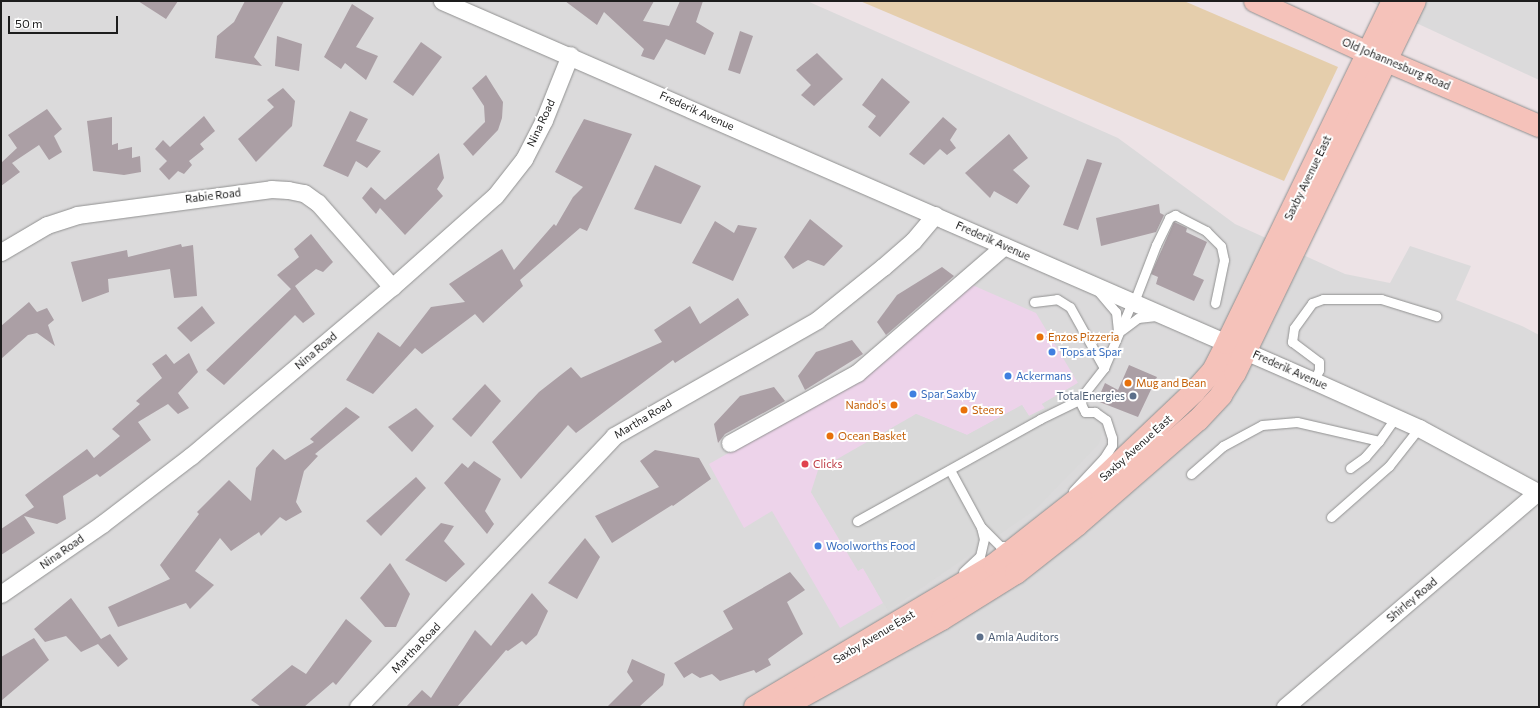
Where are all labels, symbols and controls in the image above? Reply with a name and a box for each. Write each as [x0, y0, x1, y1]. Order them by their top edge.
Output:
scale bar [10, 8, 120, 34]
text: 50 m [15, 16, 43, 30]
street label: Old Johannesburg Road [1340, 35, 1452, 93]
street label: Frederik Avenue [658, 89, 736, 133]
street label: Nina Road [524, 97, 558, 149]
street label: Saxby Avenue East [1282, 133, 1334, 223]
street label: Rabie Road [184, 186, 242, 206]
street label: Frederik Avenue [954, 219, 1032, 263]
street label: Nina Road [292, 330, 340, 372]
place label: Enzos Pizzeria [1048, 330, 1119, 344]
marker: Enzos Pizzeria [1035, 332, 1045, 342]
place label: Tops at Spar [1060, 345, 1122, 359]
marker: Tops at Spar [1047, 347, 1057, 357]
street label: Frederik Avenue [1251, 348, 1329, 392]
place label: Ackermans [1016, 369, 1071, 383]
marker: Ackermans [1003, 371, 1013, 381]
place label: Mug and Bean [1136, 376, 1206, 390]
marker: Mug and Bean [1123, 378, 1133, 388]
place label: Spar Saxby [921, 387, 976, 401]
marker: Spar Saxby [908, 389, 918, 399]
place label: TotalEnergies [1057, 389, 1125, 403]
marker: TotalEnergies [1128, 391, 1138, 401]
street label: Martha Road [612, 397, 674, 441]
place label: Nando's [845, 398, 886, 412]
marker: Nando's [889, 400, 899, 410]
place label: Steers [972, 403, 1004, 417]
marker: Steers [959, 405, 969, 415]
street label: Saxby Avenue East [1097, 412, 1175, 484]
place label: Ocean Basket [838, 429, 906, 443]
marker: Ocean Basket [825, 431, 835, 441]
place label: Clicks [813, 457, 843, 471]
marker: Clicks [800, 459, 810, 469]
street label: Nina Road [37, 532, 87, 572]
place label: Woolworths Food [826, 539, 915, 553]
marker: Woolworths Food [813, 541, 823, 551]
street label: Shirley Road [1384, 575, 1440, 625]
street label: Saxby Avenue East [831, 607, 917, 667]
street label: Martha Road [389, 620, 443, 676]
place label: Amla Auditors [988, 630, 1059, 644]
marker: Amla Auditors [975, 632, 985, 642]

